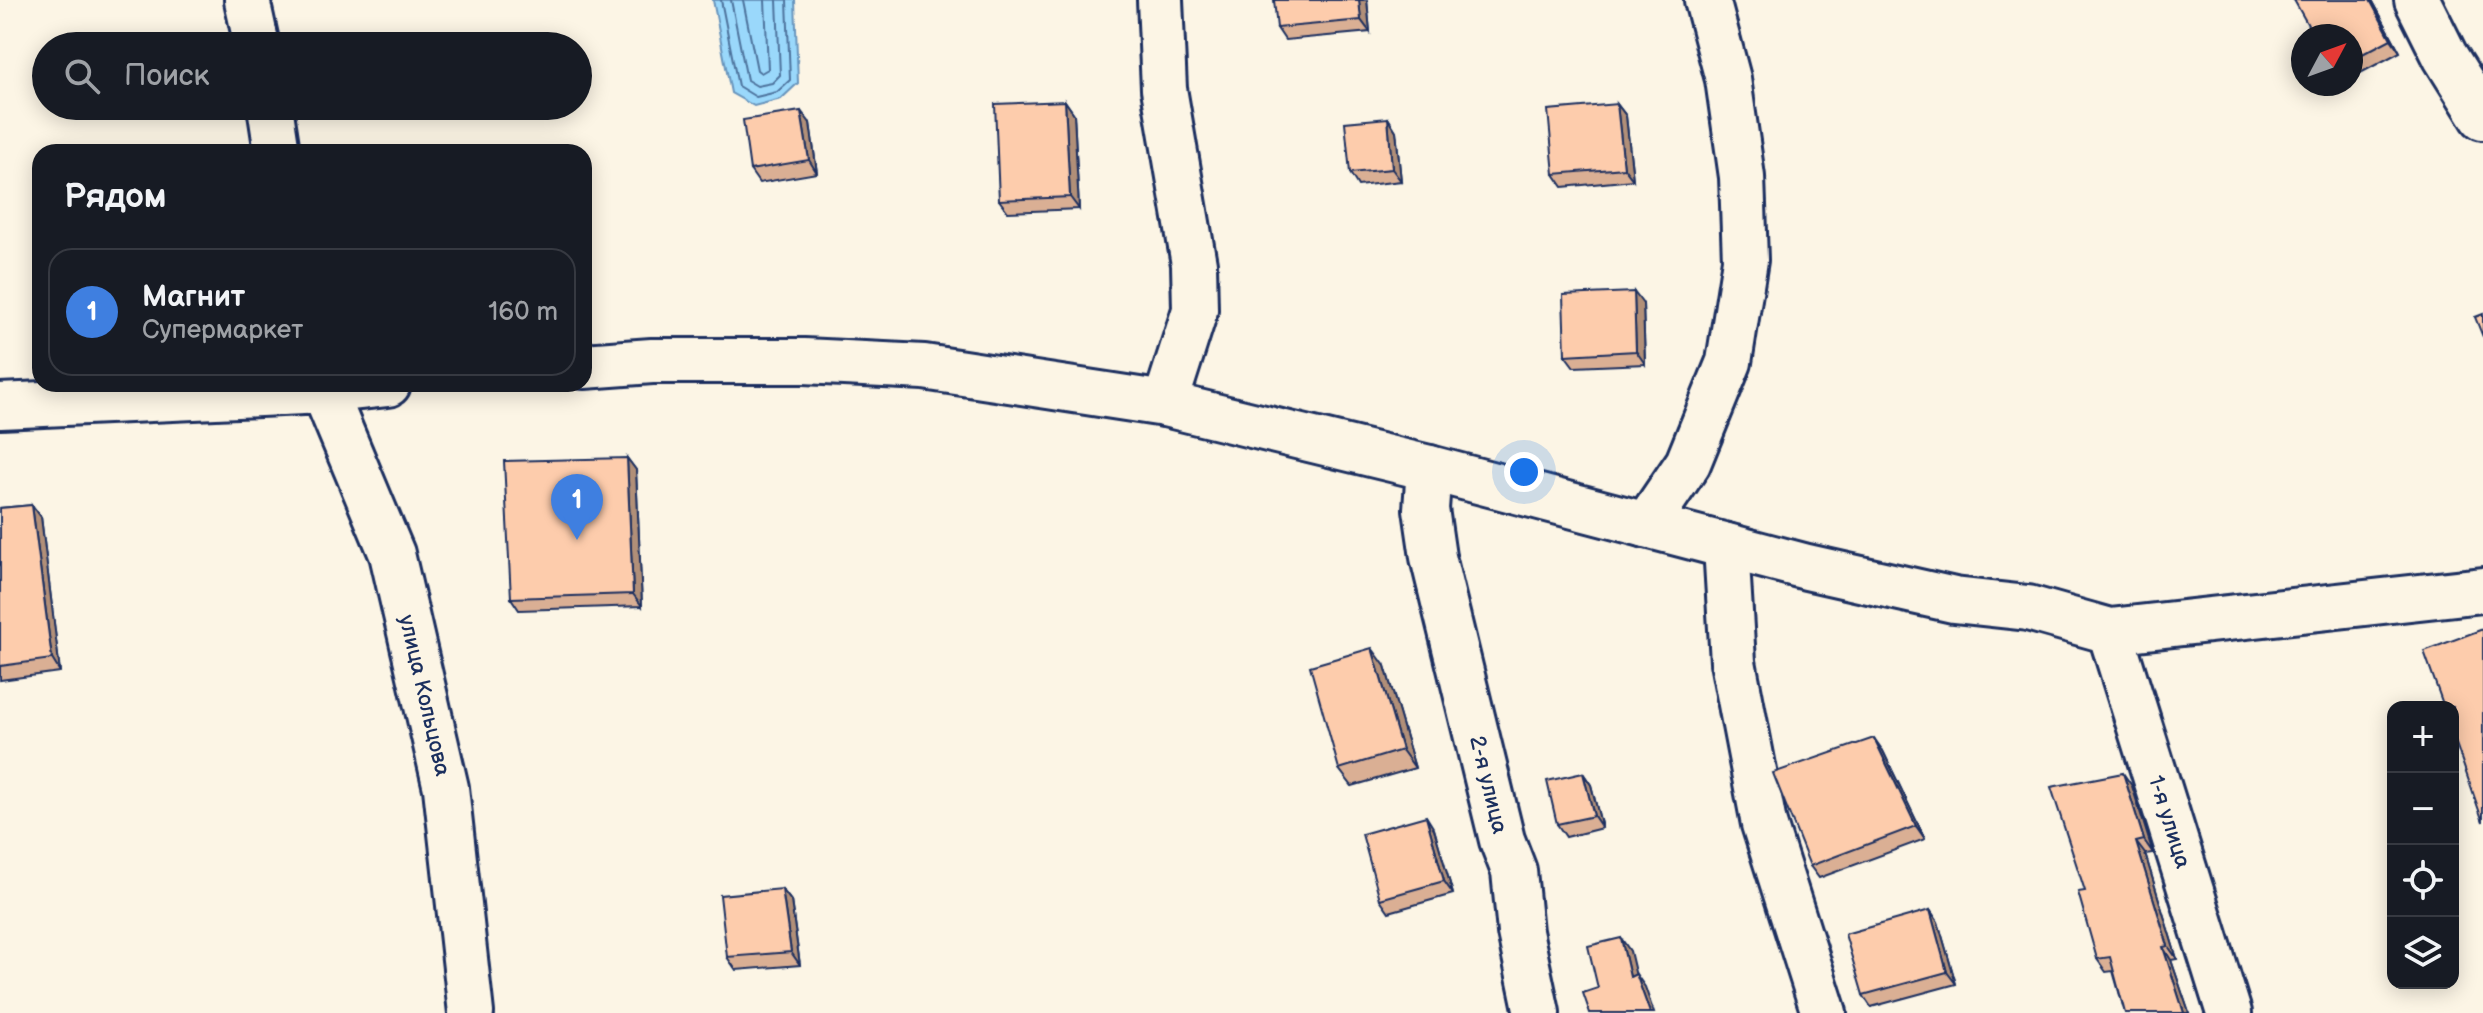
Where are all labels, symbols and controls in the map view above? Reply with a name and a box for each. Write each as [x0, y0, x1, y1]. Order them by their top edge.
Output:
north arrow [2291, 24, 2363, 96]
search box [32, 32, 592, 120]
icon: search [60, 54, 104, 98]
text: Поиск [124, 58, 210, 94]
text: Рядом [64, 176, 166, 217]
text: Магнит [142, 279, 245, 315]
text: 1 [87, 297, 97, 328]
text: 160 m [488, 297, 558, 328]
text: Супермаркет [142, 315, 303, 346]
your location [1504, 452, 1544, 492]
pin: 1 [551, 474, 603, 540]
street label: улица Кольцова [393, 612, 456, 779]
map controls [2387, 701, 2459, 989]
button: + [2387, 701, 2459, 773]
street label: 2-я улица [1464, 733, 1513, 837]
street label: 1-я улица [2142, 772, 2197, 872]
button: − [2387, 773, 2459, 845]
button: locate [2387, 845, 2459, 917]
button: layers [2387, 917, 2459, 989]

